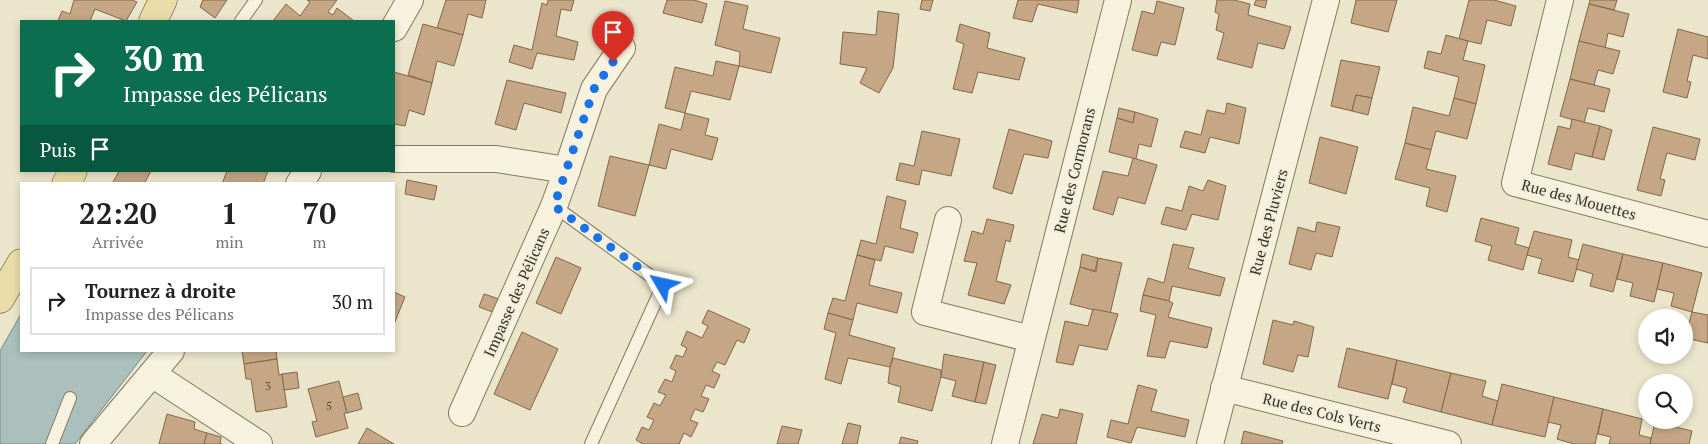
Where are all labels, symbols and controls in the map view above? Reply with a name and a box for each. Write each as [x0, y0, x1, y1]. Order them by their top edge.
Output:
pin [592, 11, 634, 62]
icon: arrive [599, 18, 627, 46]
text: 30 m [123, 35, 204, 81]
icon: right [40, 40, 105, 105]
text: Impasse des Pélicans [123, 79, 328, 108]
street label: Rue des Cormorans [1049, 105, 1099, 235]
icon: arrive [86, 135, 114, 163]
text: Puis [40, 137, 76, 162]
street label: Rue des Pluviers [1244, 167, 1292, 277]
street label: Rue des Mouettes [1519, 174, 1639, 224]
text: 22:20 [79, 193, 157, 233]
text: 1 [221, 193, 238, 233]
text: 70 [302, 193, 336, 233]
street label: Impasse des Pélicans [478, 224, 554, 360]
text: Arrivée [92, 231, 144, 253]
text: min [216, 231, 244, 253]
text: m [312, 231, 326, 253]
position arrow [636, 258, 688, 310]
text: Tournez à droite [85, 278, 236, 303]
icon: right [42, 287, 70, 315]
text: 30 m [332, 289, 373, 314]
text: Impasse des Pélicans [85, 303, 234, 325]
map controls [1638, 309, 1693, 429]
button: sound [1638, 309, 1693, 364]
button: search [1638, 374, 1693, 429]
house number: 3 [265, 378, 271, 393]
street label: Rue des Cols Verts [1261, 388, 1383, 436]
house number: 5 [326, 398, 332, 413]

